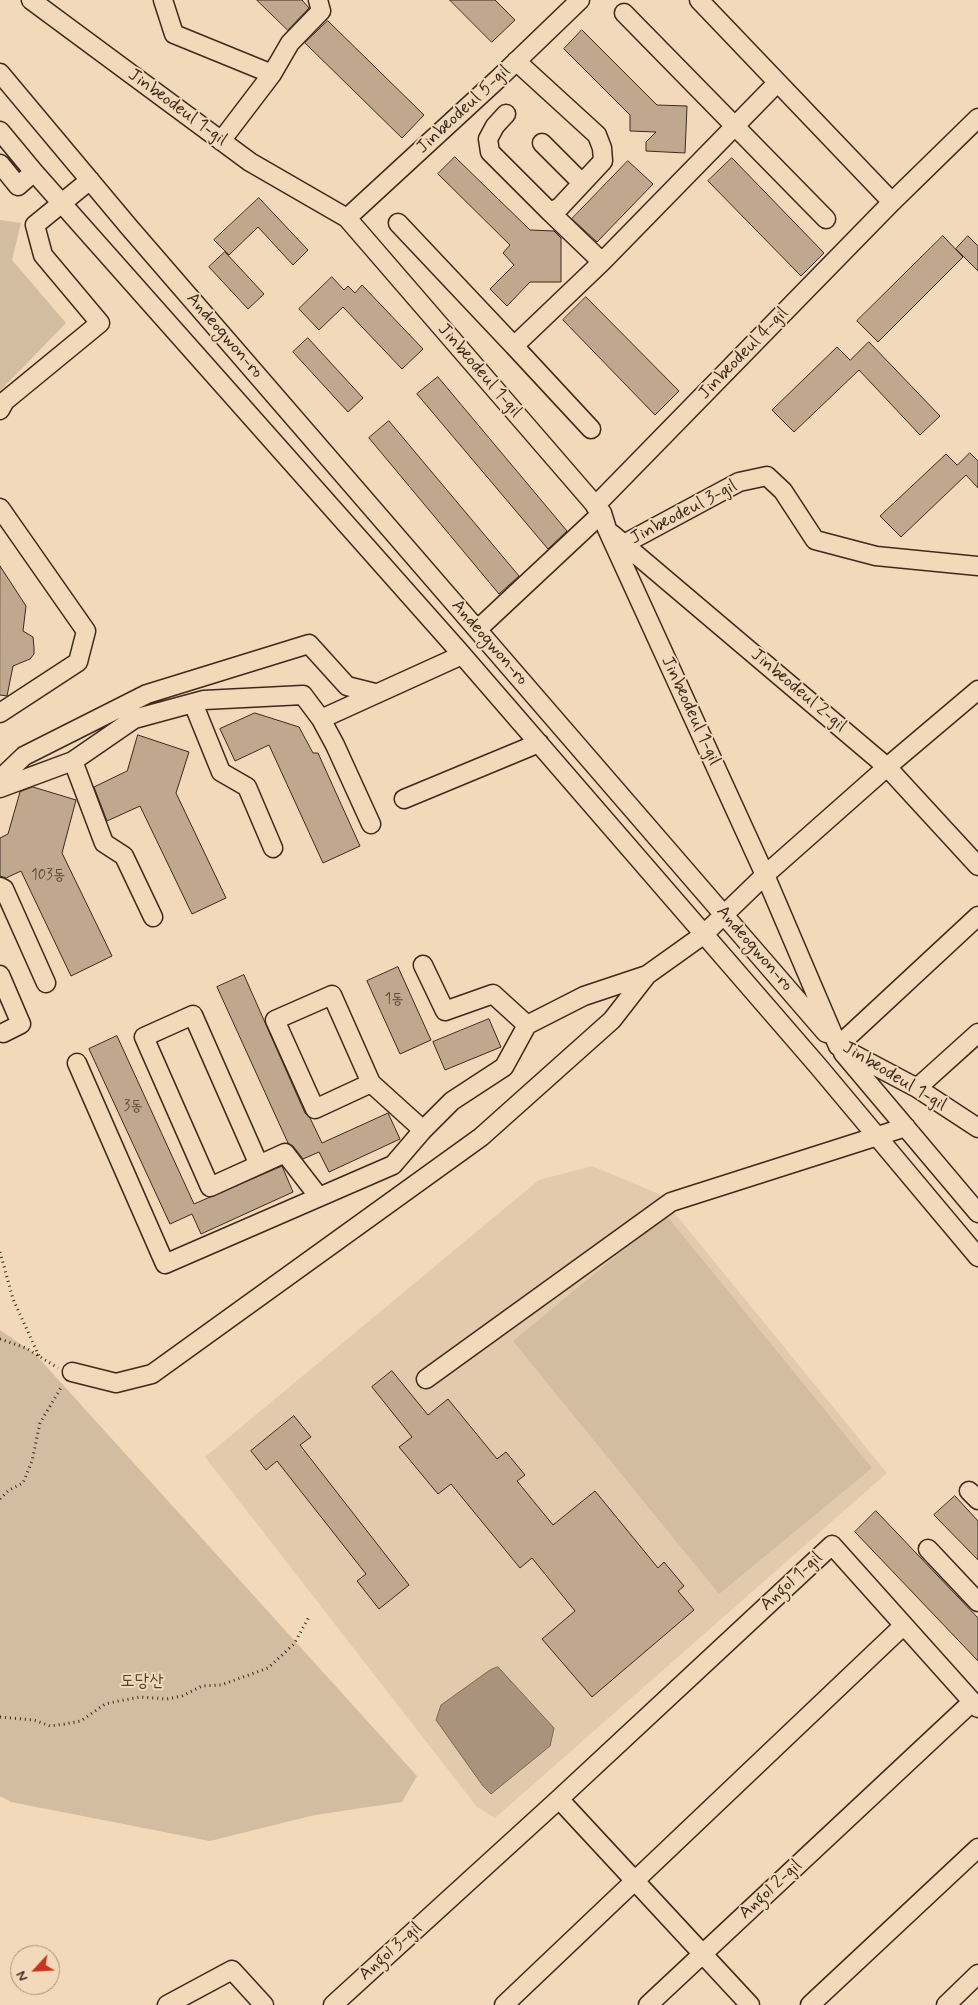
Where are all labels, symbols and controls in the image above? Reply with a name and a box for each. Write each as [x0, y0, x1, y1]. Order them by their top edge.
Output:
street label: Jinbeodeul 5-gil [413, 61, 515, 159]
street label: Jinbeodeul 1-gil [123, 65, 231, 151]
street label: Andeogwon-ro [181, 289, 267, 383]
street label: Jinbeodeul 4-gil [695, 303, 793, 405]
street label: Jinbeodeul 1-gil [432, 320, 526, 422]
street label: Jinbeodeul 3-gil [627, 476, 741, 550]
street label: Andeogwon-ro [446, 596, 532, 690]
street label: Jinbeodeul 2-gil [746, 645, 850, 737]
street label: Jinbeodeul 1-gil [655, 653, 725, 769]
house number: 103동 [31, 867, 65, 885]
street label: Andeogwon-ro [711, 902, 797, 996]
house number: 1동 [385, 991, 403, 1009]
street label: Jinbeodeul 1-gil [838, 1037, 950, 1117]
house number: 3동 [124, 1098, 142, 1116]
street label: Angol 1-gil [756, 1548, 828, 1616]
park label: 도당산 [120, 1671, 164, 1693]
street label: Angol 2-gil [735, 1856, 807, 1924]
street label: Angol 3-gil [355, 1918, 427, 1986]
north arrow [10, 1945, 60, 1995]
text: N [12, 1968, 32, 1984]

